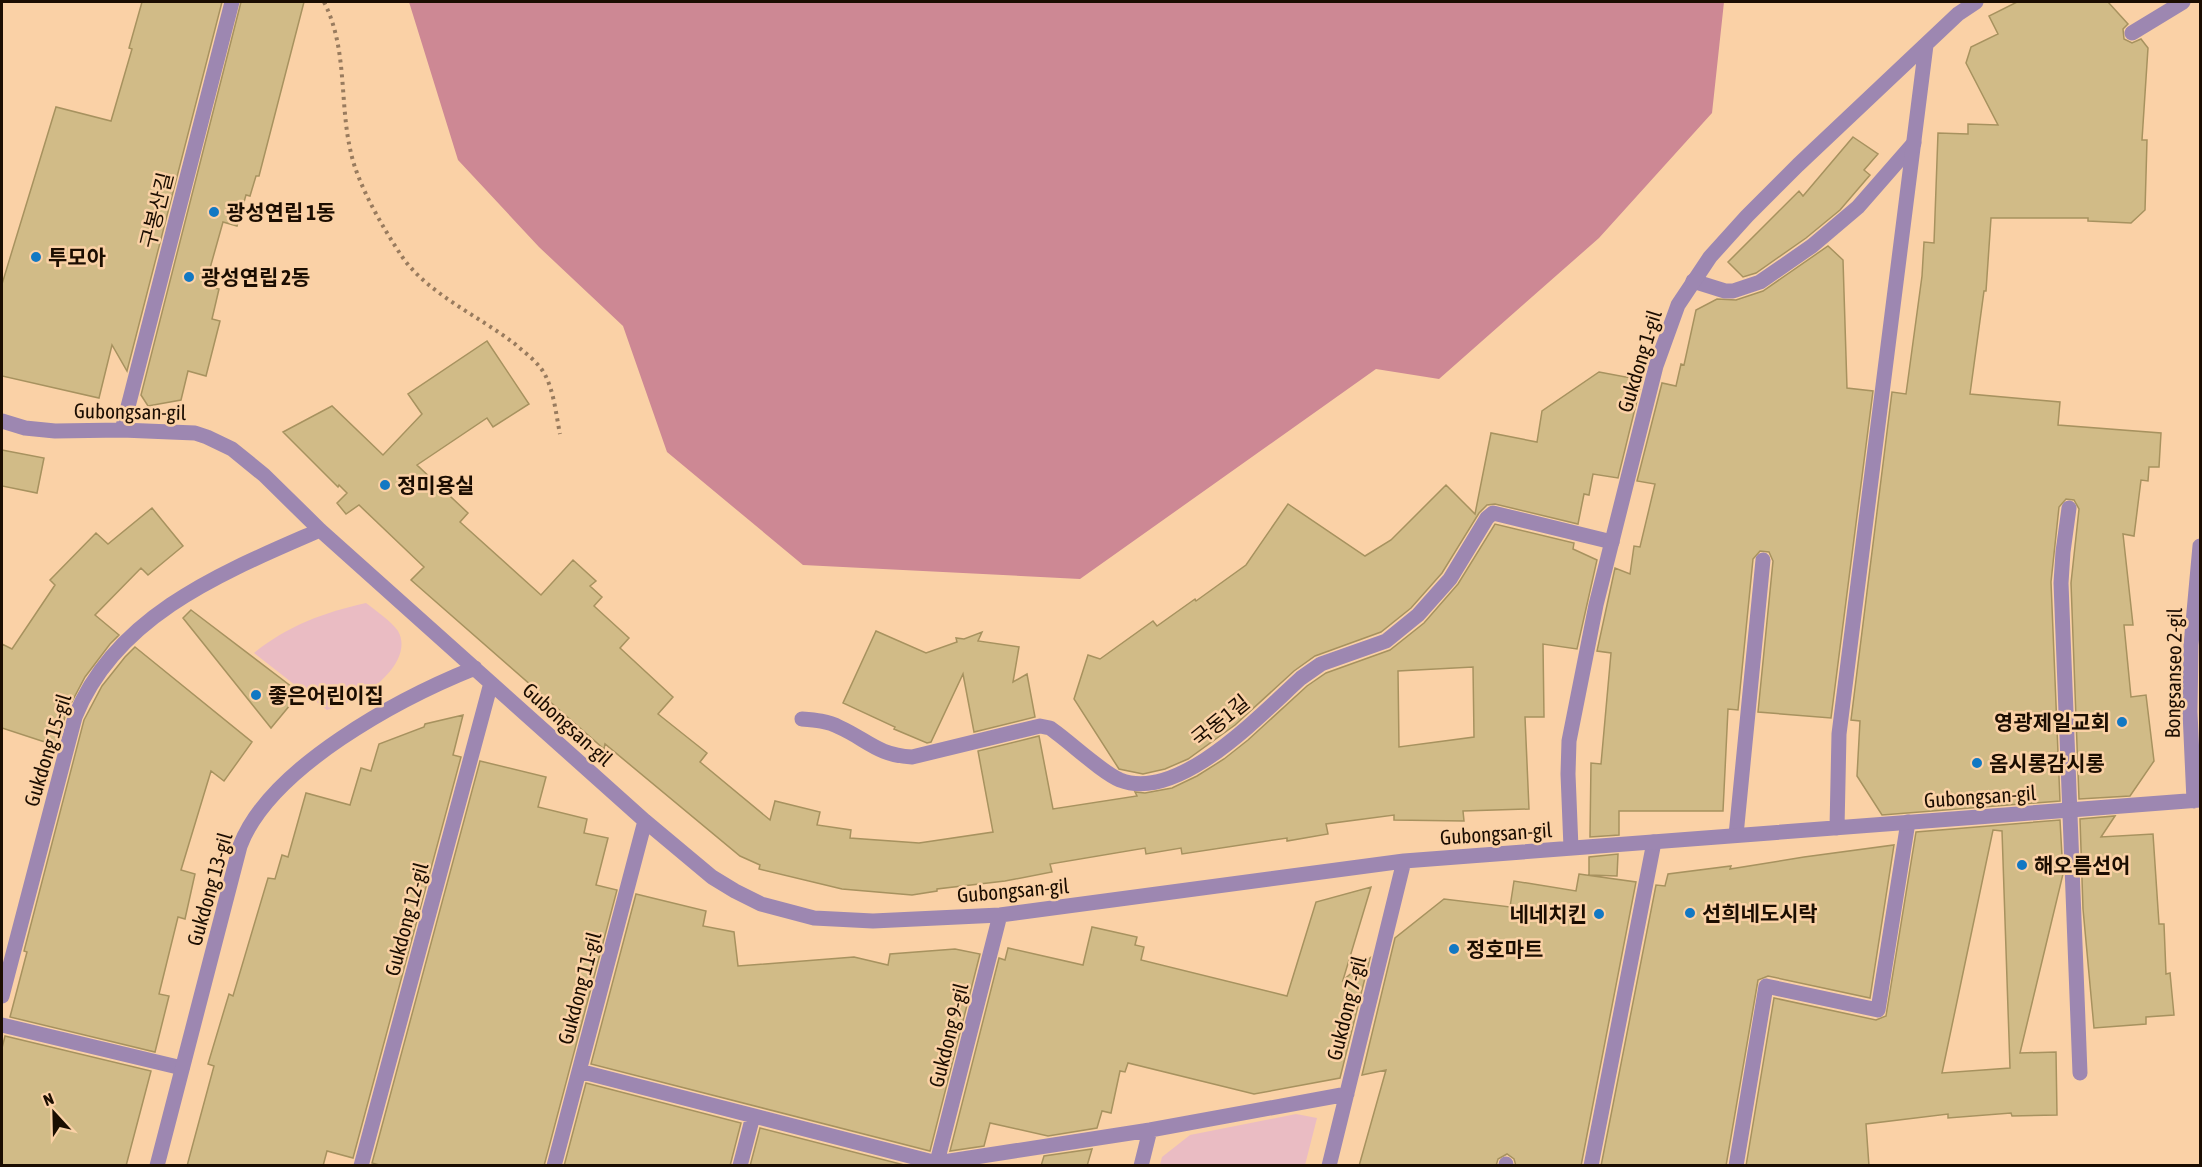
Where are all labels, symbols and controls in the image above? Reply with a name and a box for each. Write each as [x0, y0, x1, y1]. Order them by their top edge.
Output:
street label: 구봉산길 [135, 170, 177, 250]
place label: 광성연립 1동 [226, 200, 335, 224]
marker: 광성연립 1동 [207, 205, 221, 219]
place label: 투모아 [48, 245, 106, 269]
marker: 투모아 [29, 250, 43, 264]
place label: 광성연립 2동 [201, 265, 310, 289]
marker: 광성연립 2동 [182, 270, 196, 284]
street label: Gukdong 1-gil [1612, 307, 1666, 415]
street label: Gubongsan-gil [74, 398, 187, 424]
place label: 정미용실 [397, 473, 474, 497]
marker: 정미용실 [378, 478, 392, 492]
street label: Bongsanseo 2-gil [2160, 607, 2186, 738]
street label: Gubongsan-gil [518, 677, 618, 771]
place label: 좋은어린이집 [268, 683, 384, 707]
marker: 좋은어린이집 [249, 688, 263, 702]
street label: 국동1길 [1186, 689, 1254, 751]
street label: Gukdong 15-gil [19, 690, 76, 809]
place label: 영광제일교회 [1994, 710, 2110, 734]
marker: 영광제일교회 [2115, 715, 2129, 729]
place label: 옴시롱감시롱 [1989, 751, 2105, 775]
marker: 옴시롱감시롱 [1970, 756, 1984, 770]
street label: Gubongsan-gil [1923, 780, 2037, 812]
street label: Gubongsan-gil [1439, 817, 1553, 849]
street label: Gukdong 13-gil [181, 829, 237, 948]
place label: 해오름선어 [2034, 853, 2131, 877]
marker: 해오름선어 [2015, 858, 2029, 872]
street label: Gukdong 12-gil [379, 859, 433, 978]
street label: Gubongsan-gil [956, 873, 1070, 907]
place label: 선희네도시락 [1702, 901, 1818, 925]
place label: 네네치킨 [1510, 902, 1587, 926]
marker: 선희네도시락 [1683, 906, 1697, 920]
marker: 네네치킨 [1592, 907, 1606, 921]
street label: Gukdong 11-gil [552, 929, 606, 1047]
place label: 정호마트 [1466, 937, 1543, 961]
marker: 정호마트 [1447, 942, 1461, 956]
street label: Gukdong 7-gil [1321, 953, 1371, 1063]
street label: Gukdong 9-gil [923, 980, 973, 1090]
north arrow [24, 1083, 84, 1143]
text: N [41, 1089, 56, 1109]

